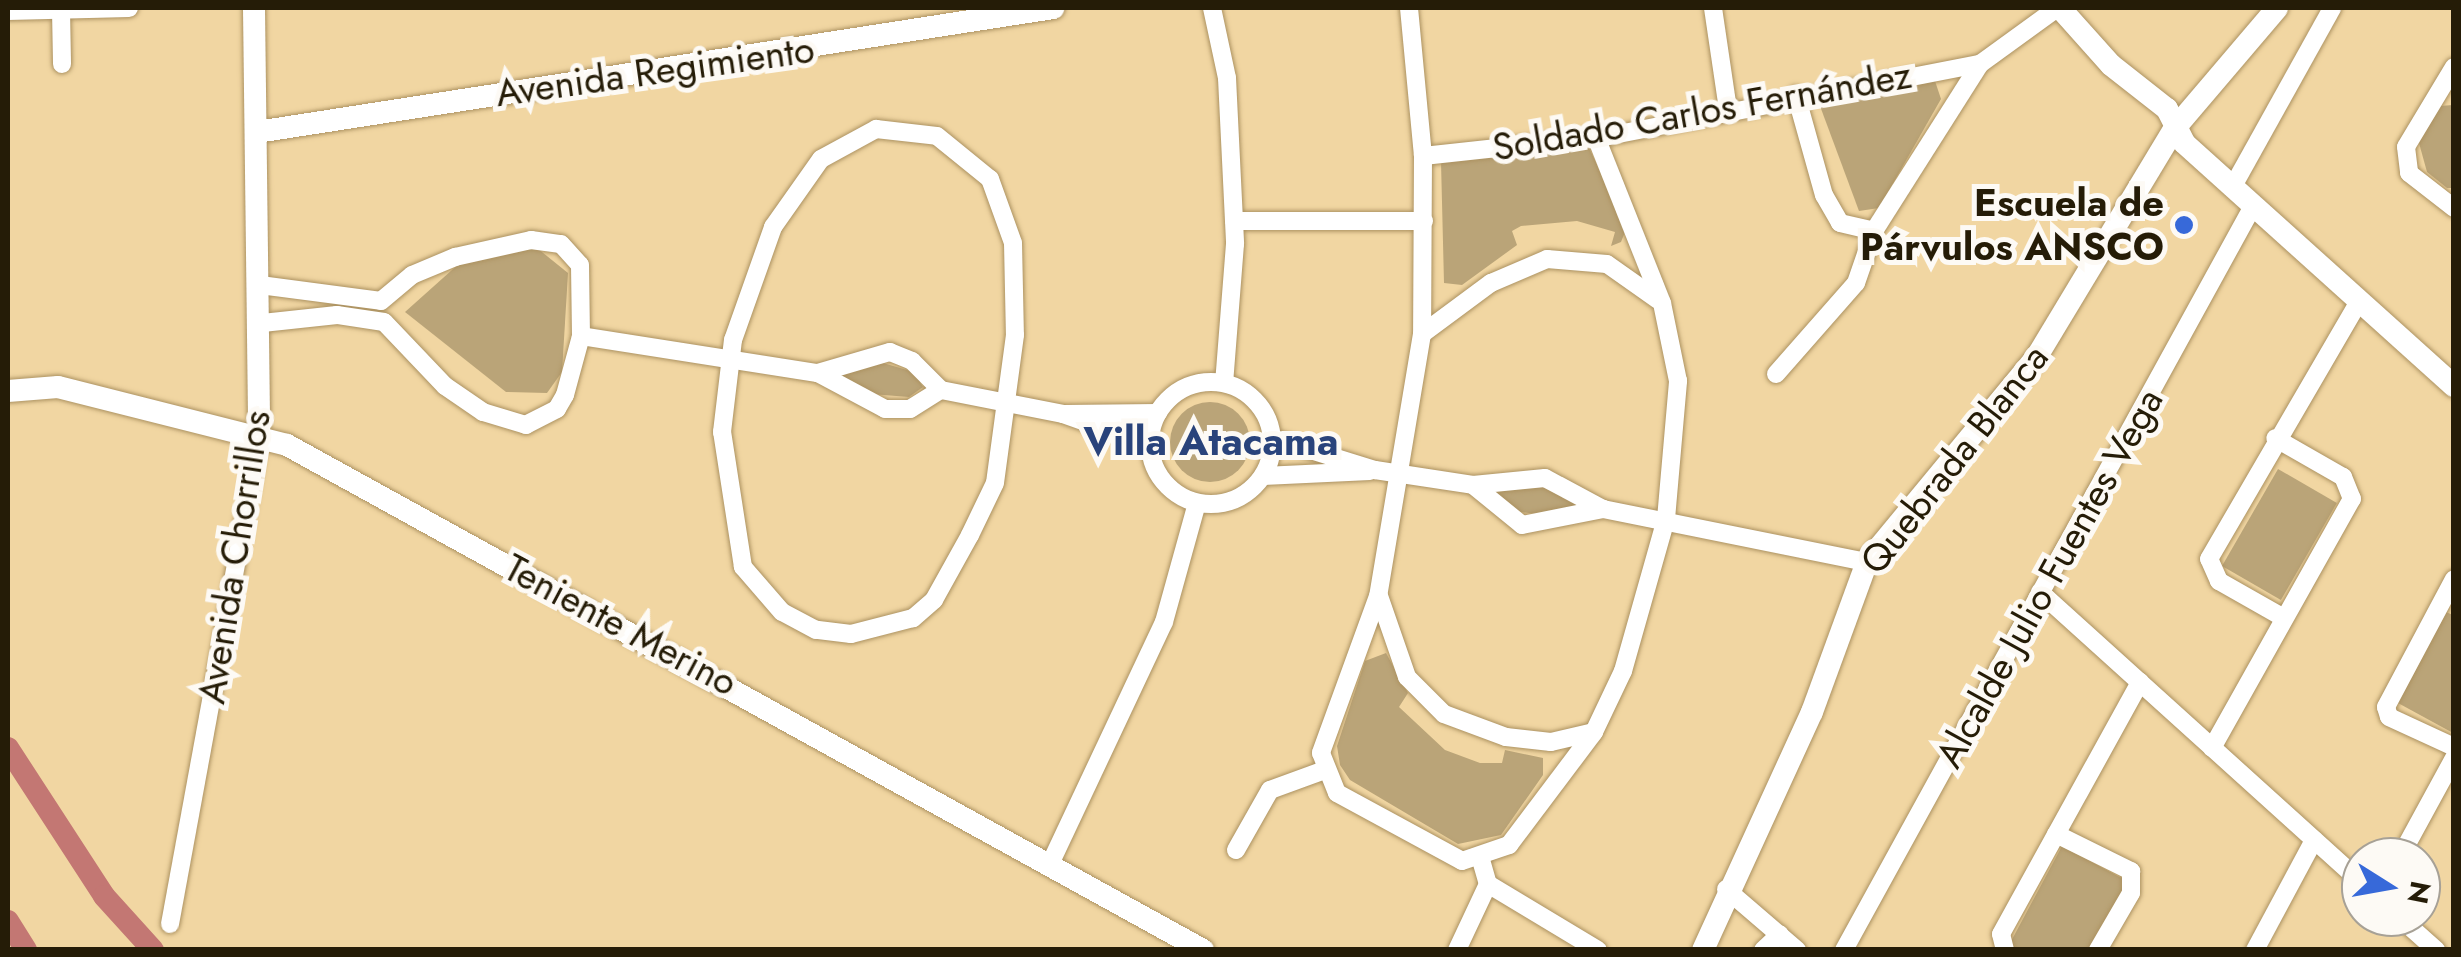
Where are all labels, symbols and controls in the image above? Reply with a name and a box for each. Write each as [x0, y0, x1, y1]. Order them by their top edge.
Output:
street label: Avenida Regimiento [493, 26, 817, 116]
street label: Soldado Carlos Fernández [1489, 52, 1915, 170]
place label: Escuela de Párvulos ANSCO [1860, 180, 2164, 270]
marker: Escuela de Párvulos ANSCO [2173, 214, 2195, 236]
street label: Quebrada Blanca [1850, 335, 2058, 583]
street label: Alcalde Julio Fuentes Vega [1926, 381, 2172, 775]
street label: Avenida Chorrillos [188, 407, 280, 707]
district label: Villa Atacama [1084, 417, 1338, 465]
street label: Teniente Merino [497, 545, 745, 705]
north arrow [2341, 837, 2441, 937]
text: N [2397, 878, 2441, 907]

